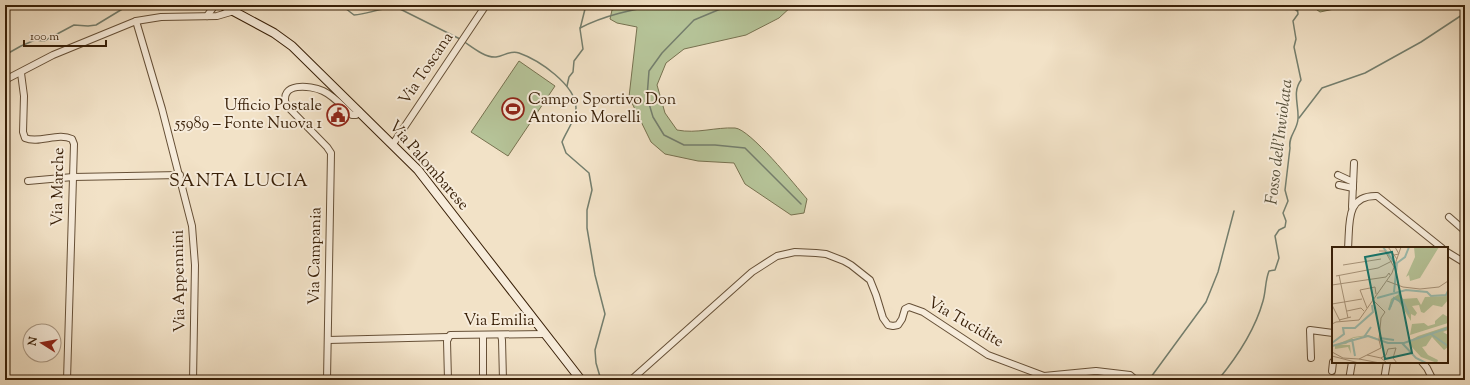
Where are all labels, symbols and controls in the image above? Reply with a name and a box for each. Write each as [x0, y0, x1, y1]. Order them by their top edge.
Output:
scale bar [24, 22, 106, 48]
street label: Via Toscana [394, 27, 460, 110]
text: 100 m [30, 28, 59, 46]
water label: Fosso dell'Inviolata [1260, 78, 1300, 206]
place label: Campo Sportivo Don Antonio Morelli [528, 89, 677, 130]
place label: Ufficio Postale 55989 – Fonte Nuova 1 [174, 95, 323, 136]
sports icon: Campo Sportivo Don Antonio Morelli [500, 96, 526, 122]
public building icon: Ufficio Postale 55989 – Fonte Nuova 1 [325, 102, 351, 128]
street label: Via Palombarese [382, 116, 474, 216]
street label: Via Marche [47, 147, 71, 227]
district label: SANTA LUCIA [169, 169, 309, 195]
street label: Via Campania [304, 206, 328, 305]
street label: Via Appennini [168, 229, 192, 333]
inset map [1332, 247, 1448, 363]
street label: Via Tucidite [923, 292, 1007, 354]
street label: Via Emilia [463, 310, 535, 333]
north arrow [22, 323, 62, 363]
text: N [24, 335, 42, 348]

